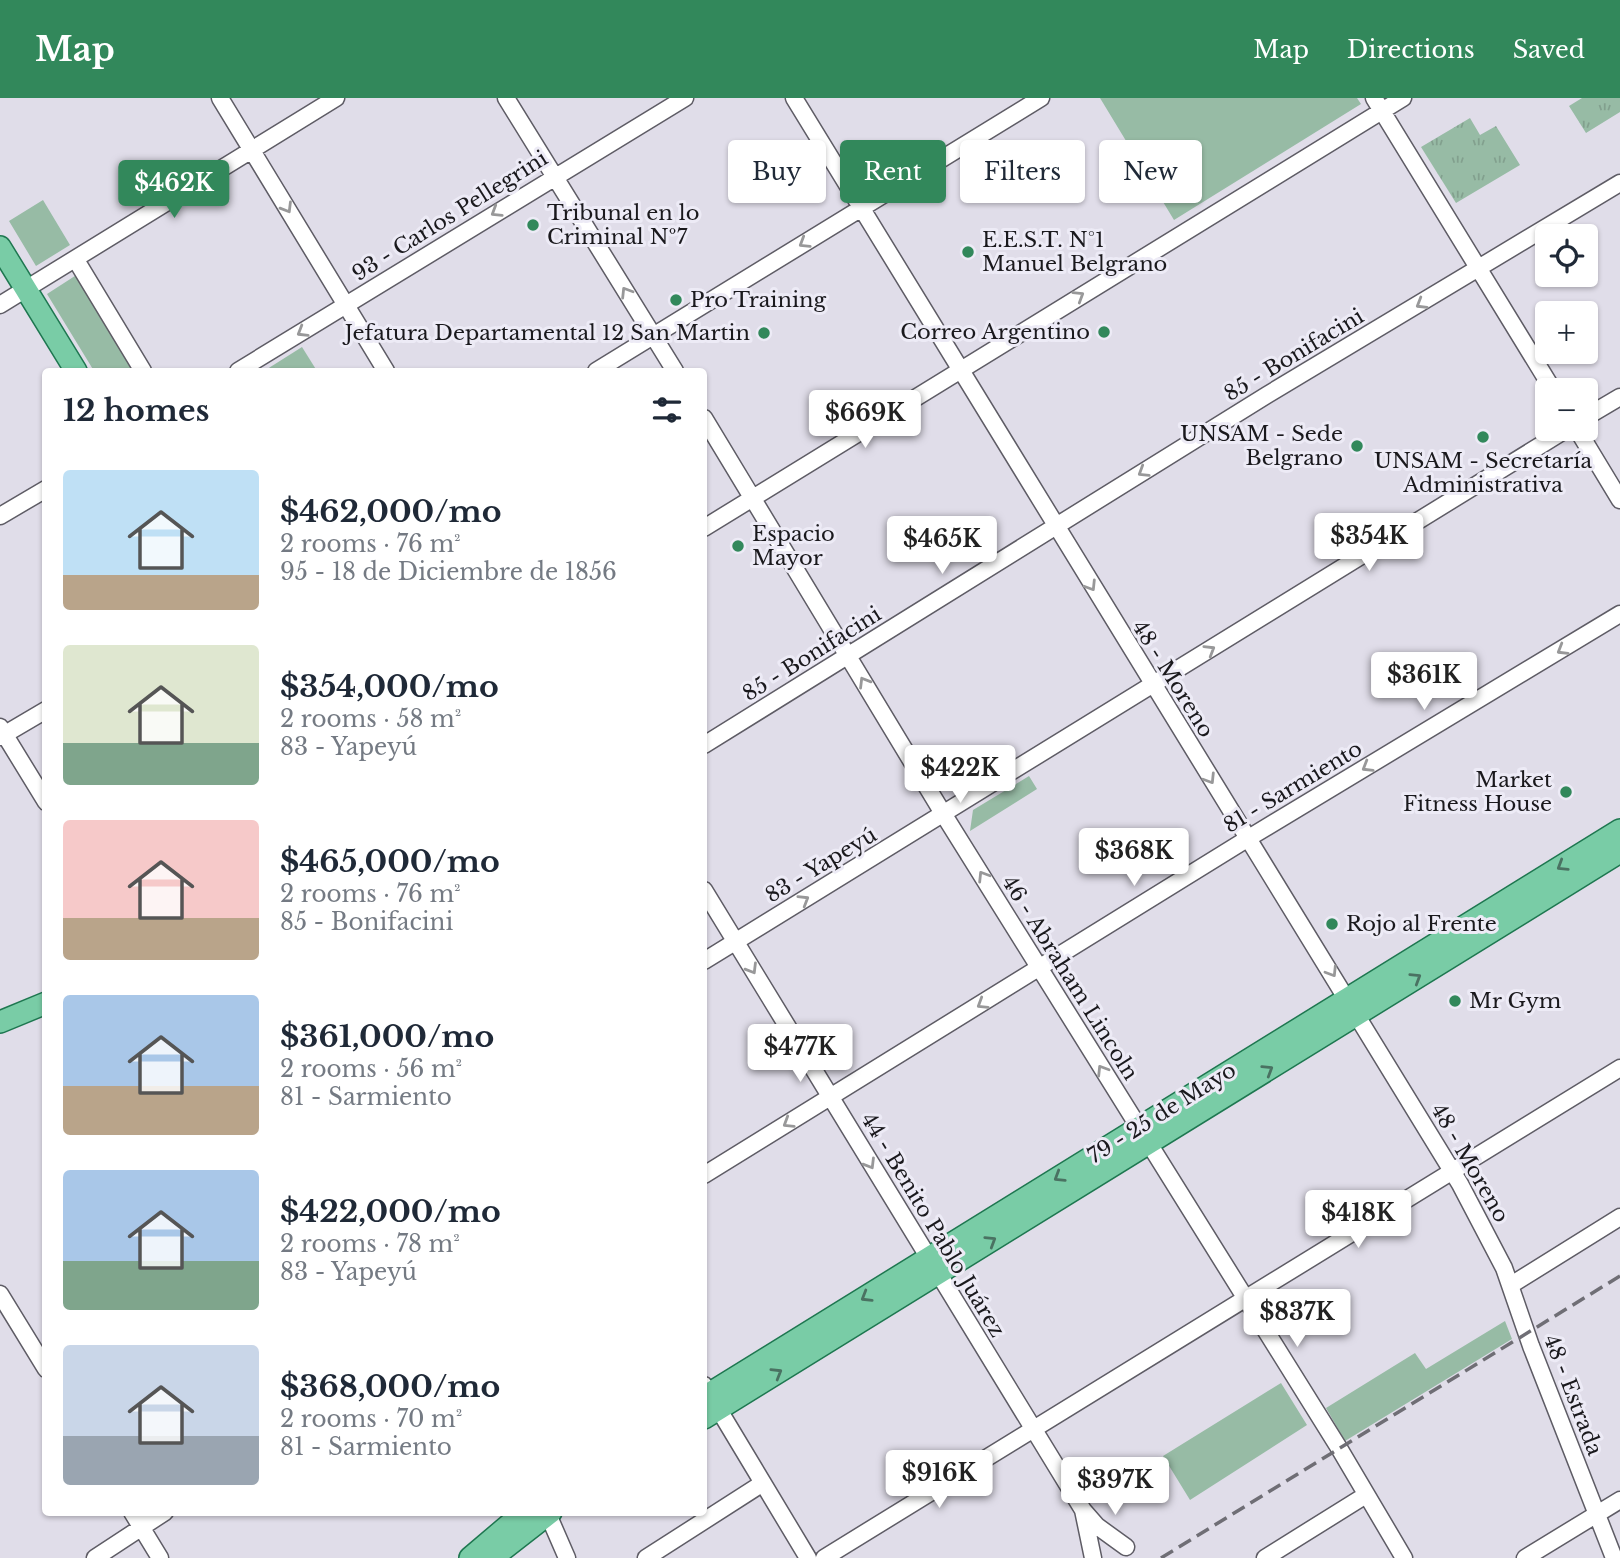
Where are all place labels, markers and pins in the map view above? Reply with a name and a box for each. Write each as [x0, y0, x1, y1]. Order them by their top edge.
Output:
pin: $462K [125, 160, 223, 220]
place label: Tribunal en lo Criminal Nº7 [547, 200, 699, 250]
marker: Tribunal en lo Criminal Nº7 [525, 217, 541, 233]
place label: E.E.S.T. N°1 Manuel Belgrano [982, 227, 1167, 277]
marker: E.E.S.T. N°1 Manuel Belgrano [960, 244, 976, 260]
place label: Pro Training [690, 287, 827, 313]
marker: Pro Training [668, 292, 684, 308]
place label: Correo Argentino [900, 319, 1090, 345]
place label: Jefatura Departamental 12 San Martin [342, 320, 750, 346]
marker: Correo Argentino [1096, 324, 1112, 340]
marker: Jefatura Departamental 12 San Martin [756, 325, 772, 341]
pin: $669K [816, 390, 914, 450]
place label: UNSAM - Sede Belgrano [1180, 421, 1343, 471]
marker: UNSAM - Secretaría Administrativa [1475, 429, 1491, 445]
marker: UNSAM - Sede Belgrano [1349, 438, 1365, 454]
place label: UNSAM - Secretaría Administrativa [1374, 448, 1592, 498]
pin: $354K [1320, 514, 1418, 573]
pin: $465K [893, 517, 991, 576]
place label: Espacio Mayor [752, 521, 835, 571]
marker: Espacio Mayor [730, 538, 746, 554]
pin: $361K [1375, 652, 1473, 712]
pin: $422K [911, 746, 1009, 805]
place label: Market Fitness House [1403, 767, 1552, 817]
marker: Market Fitness House [1558, 784, 1574, 800]
pin: $368K [1085, 828, 1183, 888]
place label: Rojo al Frente [1346, 911, 1497, 937]
marker: Rojo al Frente [1324, 916, 1340, 932]
place label: Mr Gym [1469, 988, 1562, 1014]
marker: Mr Gym [1447, 993, 1463, 1009]
pin: $477K [751, 1024, 849, 1084]
pin: $418K [1309, 1190, 1407, 1250]
pin: $837K [1248, 1290, 1346, 1349]
pin: $916K [890, 1450, 988, 1510]
pin: $397K [1066, 1458, 1164, 1517]

